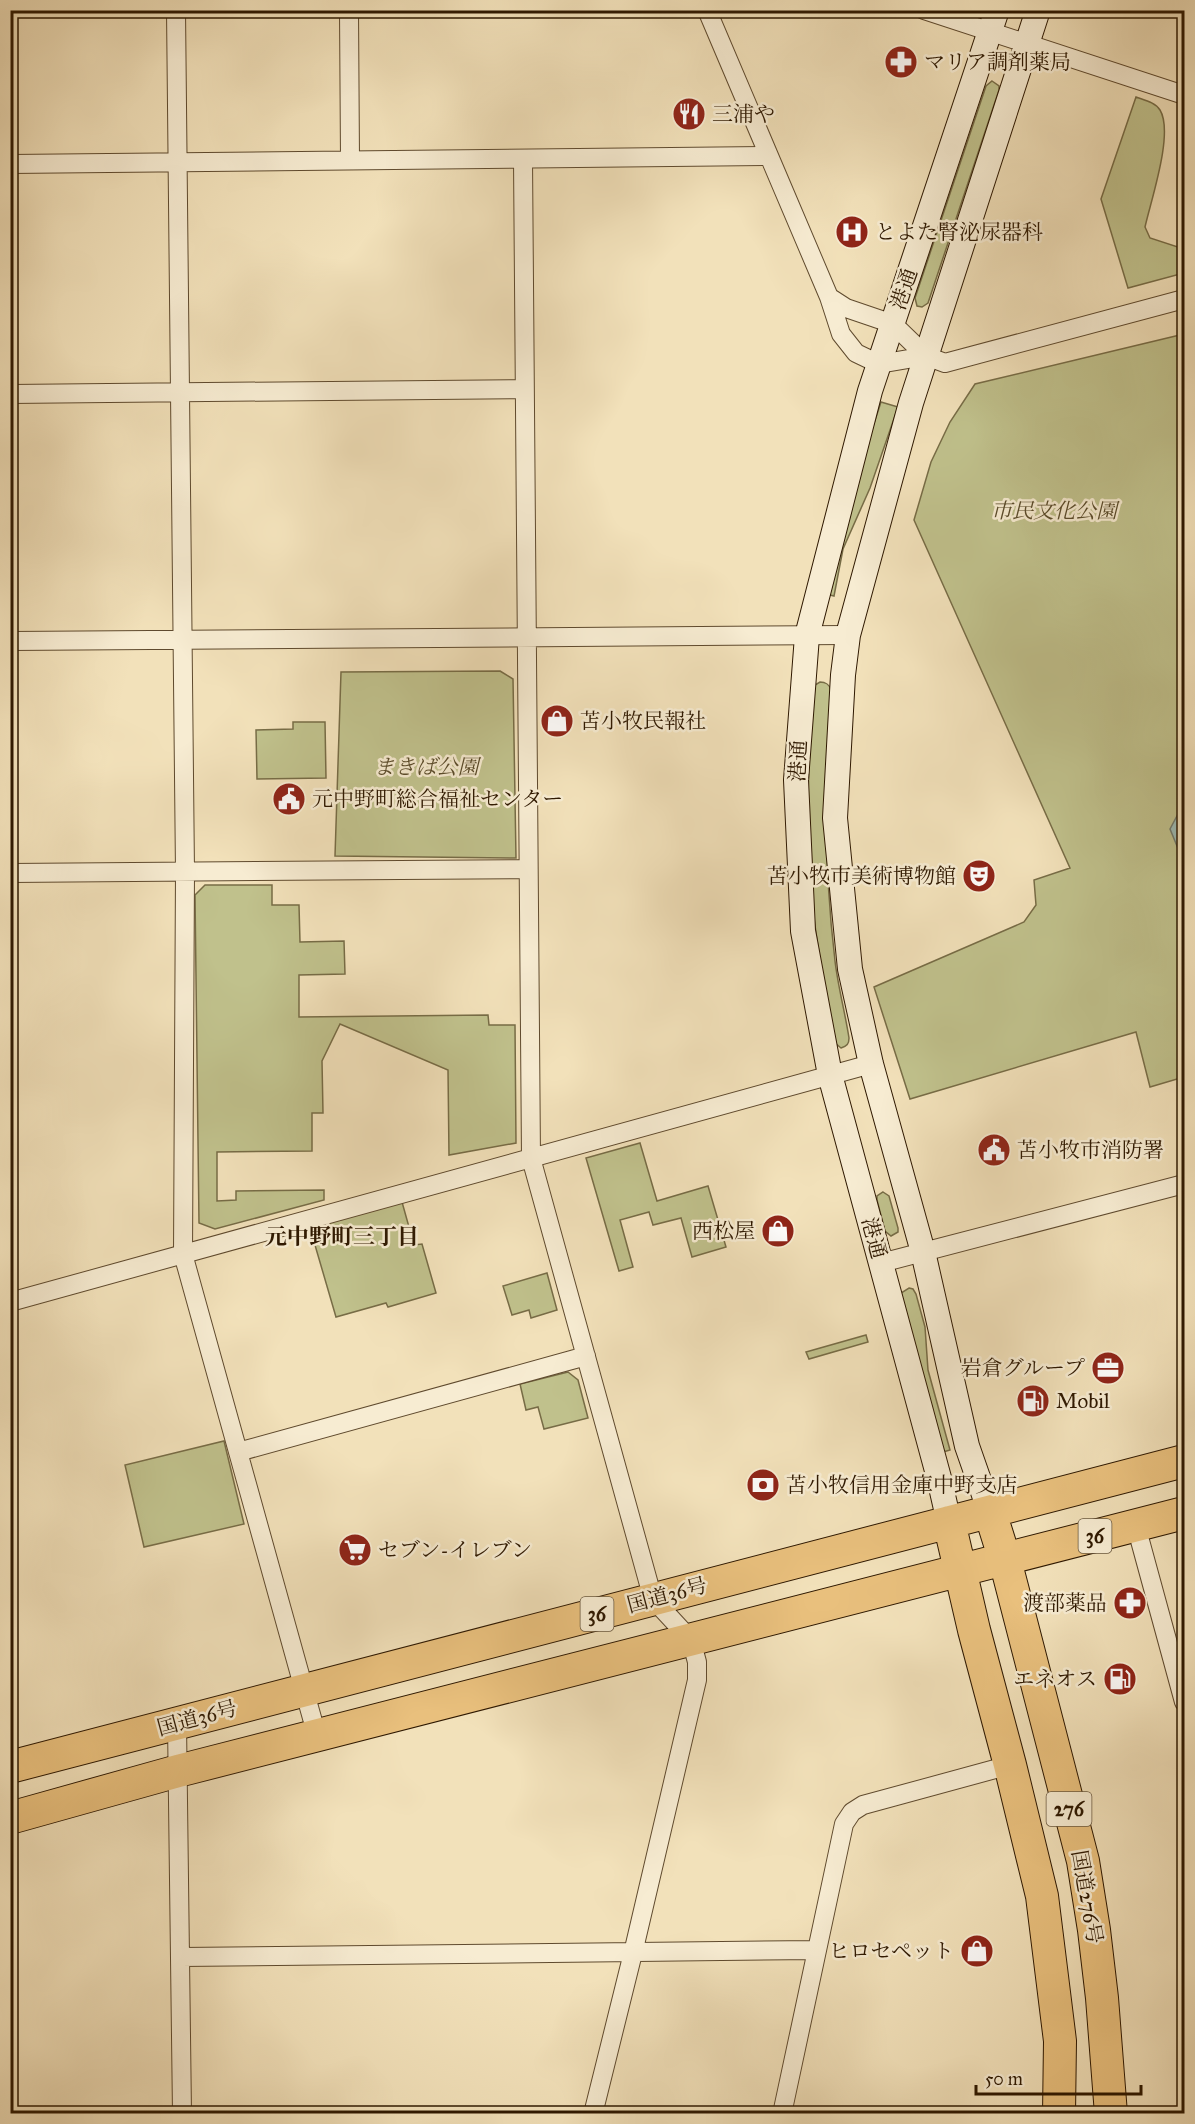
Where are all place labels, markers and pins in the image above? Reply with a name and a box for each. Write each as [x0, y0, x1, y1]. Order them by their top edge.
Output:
pharmacy icon: マリア調剤薬局 [883, 44, 919, 80]
place label: マリア調剤薬局 [924, 49, 1071, 75]
restaurant icon: 三浦や [671, 96, 707, 132]
place label: 三浦や [712, 101, 775, 127]
hospital icon: とよた腎泌尿器科 [834, 214, 870, 250]
place label: とよた腎泌尿器科 [875, 219, 1043, 245]
shop icon: 苫小牧民報社 [539, 703, 575, 739]
place label: 苫小牧民報社 [580, 708, 706, 734]
public building icon: 元中野町総合福祉センター [271, 781, 307, 817]
place label: 元中野町総合福祉センター [312, 786, 563, 812]
theatre icon: 苫小牧市美術博物館 [961, 858, 997, 894]
place label: 苫小牧市美術博物館 [767, 863, 956, 889]
public building icon: 苫小牧市消防署 [976, 1132, 1012, 1168]
place label: 苫小牧市消防署 [1017, 1137, 1164, 1163]
shop icon: 西松屋 [760, 1213, 796, 1249]
place label: 西松屋 [692, 1218, 755, 1244]
office icon: 岩倉グループ [1090, 1350, 1126, 1386]
place label: 岩倉グループ [961, 1355, 1085, 1381]
fuel station icon: Mobil [1015, 1383, 1051, 1419]
place label: Mobil [1056, 1388, 1110, 1414]
bank icon: 苫小牧信用金庫中野支店 [745, 1467, 781, 1503]
place label: 苫小牧信用金庫中野支店 [786, 1472, 1017, 1498]
supermarket icon: セブン-イレブン [337, 1532, 373, 1568]
place label: セブン-イレブン [378, 1537, 532, 1563]
pharmacy icon: 渡部薬品 [1112, 1585, 1148, 1621]
place label: 渡部薬品 [1023, 1590, 1107, 1616]
fuel station icon: エネオス [1102, 1661, 1138, 1697]
place label: エネオス [1013, 1666, 1097, 1692]
shop icon: ヒロセペット [959, 1933, 995, 1969]
place label: ヒロセペット [828, 1938, 954, 1964]

